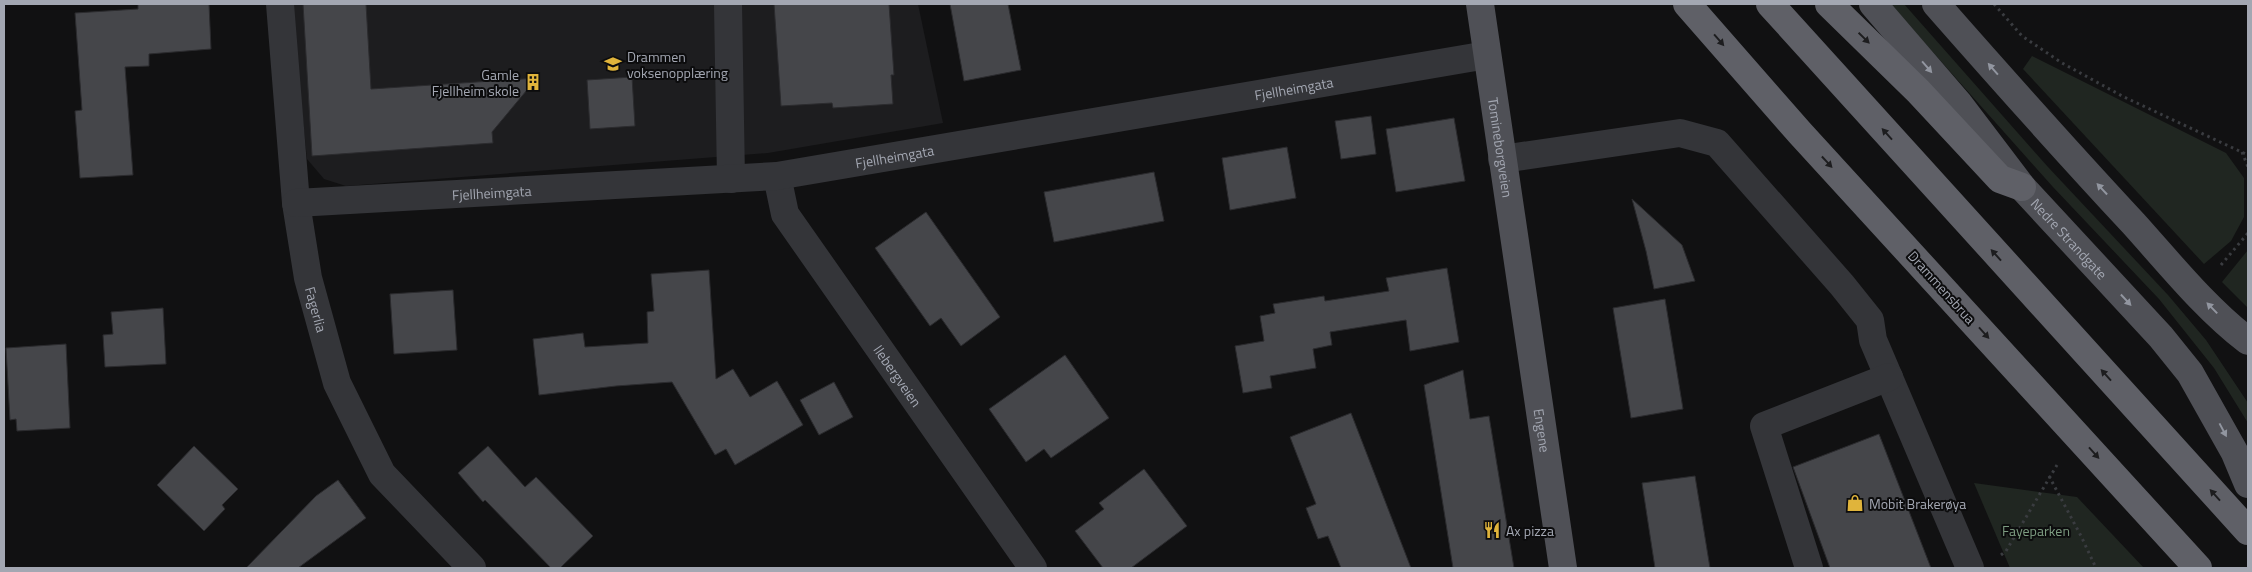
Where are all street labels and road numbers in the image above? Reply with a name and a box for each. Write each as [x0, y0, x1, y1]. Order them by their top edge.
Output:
street label: Fjellheimgata [1253, 71, 1335, 105]
street label: Tomineborgveien [1483, 96, 1519, 199]
street label: Fjellheimgata [854, 139, 936, 173]
street label: Fjellheimgata [451, 179, 532, 205]
street label: Nedre Strandgate [2026, 193, 2113, 284]
street label: Drammensbrua [1903, 246, 1981, 328]
street label: Fagerlia [300, 284, 333, 334]
street label: Ilebergveien [869, 340, 927, 411]
street label: Engene [1529, 407, 1556, 454]

